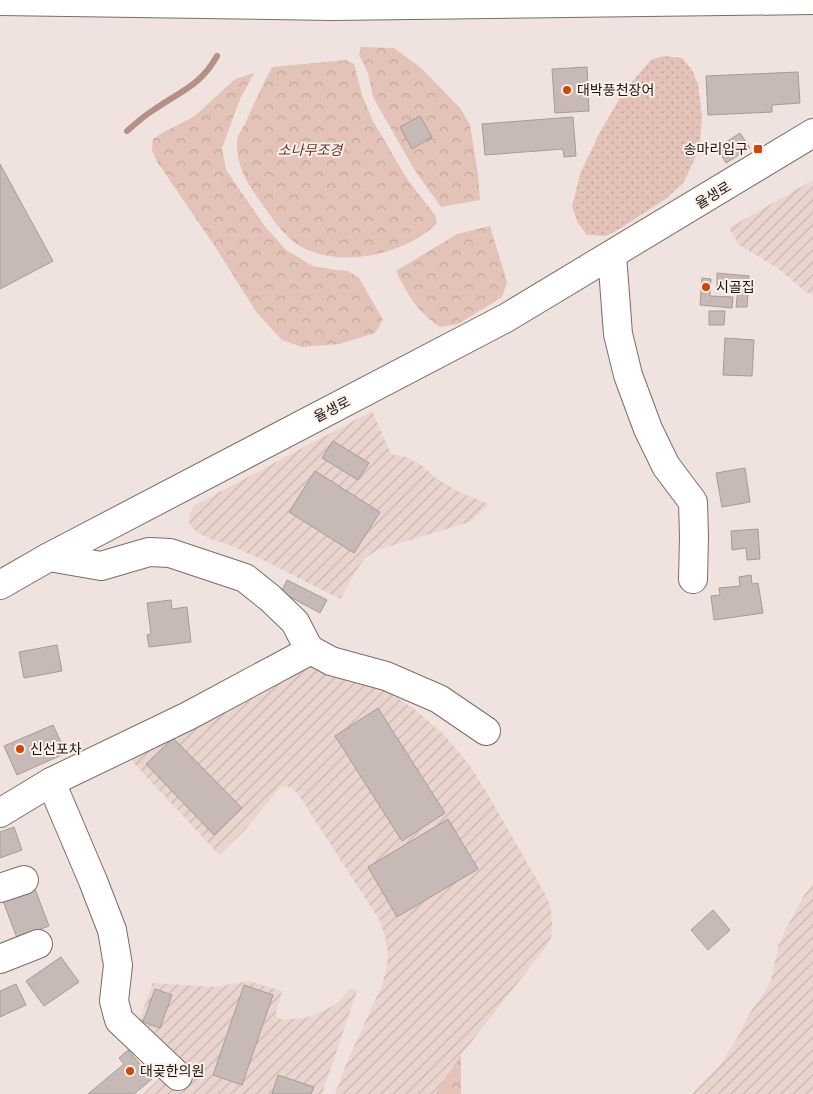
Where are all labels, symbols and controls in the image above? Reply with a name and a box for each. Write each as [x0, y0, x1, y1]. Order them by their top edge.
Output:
place label: 대박풍천장어 [577, 81, 654, 99]
marker: 대박풍천장어 [561, 84, 573, 96]
place label: 송마리입구 [684, 140, 748, 158]
park label: 소나무조경 [278, 141, 343, 159]
marker: 송마리입구 [752, 143, 764, 155]
street label: 율생로 [692, 177, 734, 213]
place label: 시골집 [716, 278, 755, 296]
marker: 시골집 [700, 281, 712, 293]
street label: 율생로 [311, 392, 353, 426]
place label: 신선포차 [30, 740, 82, 758]
marker: 신선포차 [14, 743, 26, 755]
place label: 대곶한의원 [140, 1062, 204, 1080]
marker: 대곶한의원 [124, 1065, 136, 1077]

